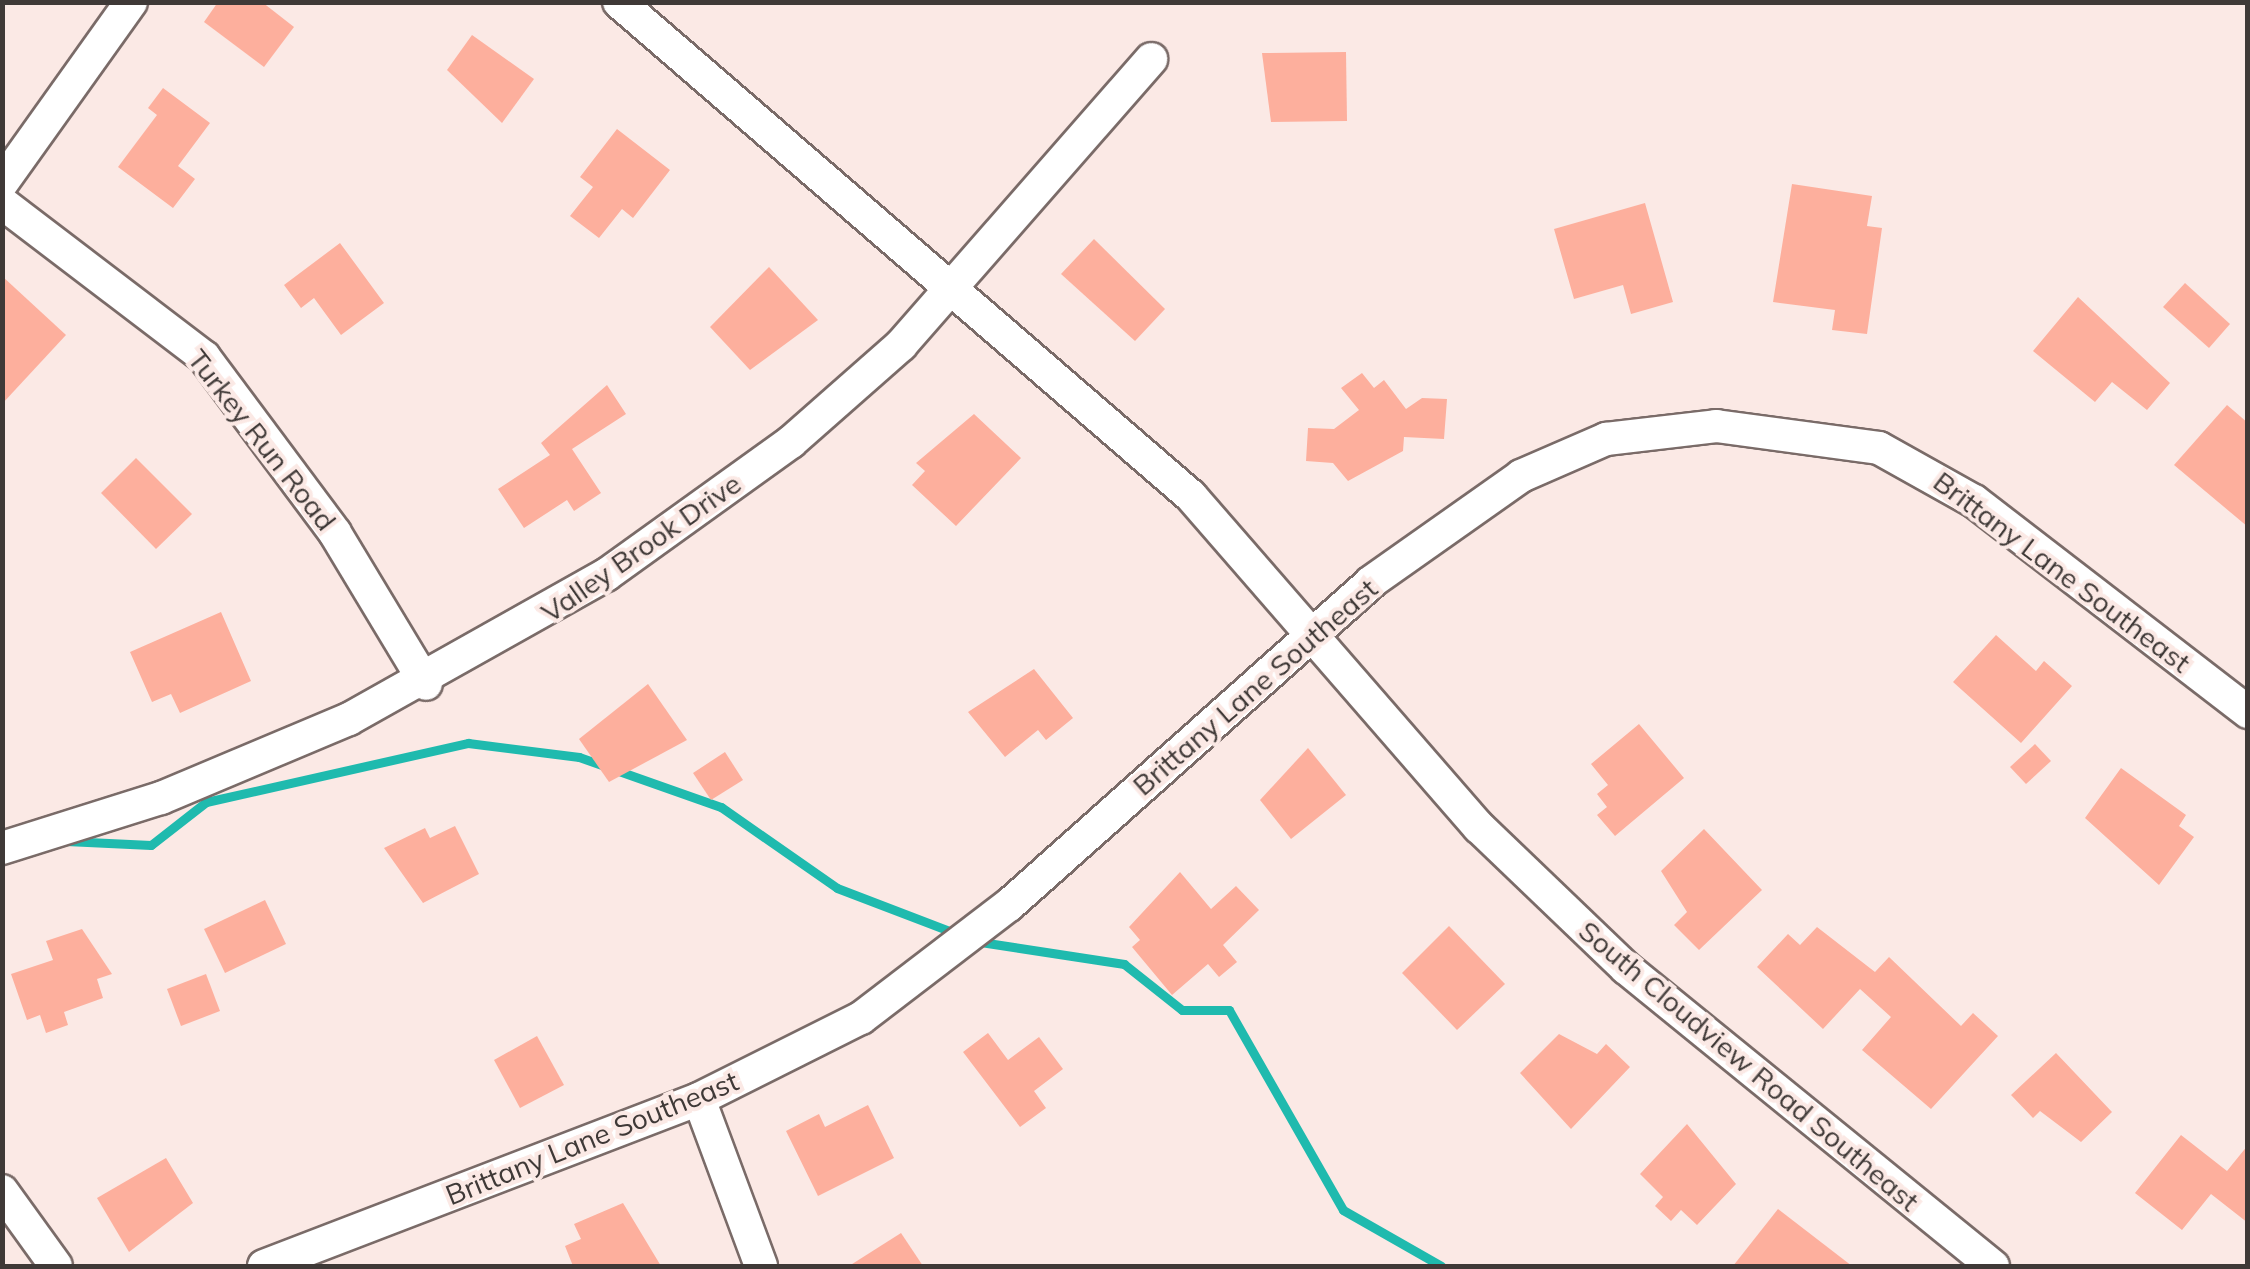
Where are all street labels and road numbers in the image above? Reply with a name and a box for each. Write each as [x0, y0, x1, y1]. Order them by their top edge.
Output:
street label: Turkey Run Road [181, 343, 343, 537]
street label: Brittany Lane Southeast [1927, 464, 2197, 680]
street label: Valley Brook Drive [535, 467, 747, 629]
street label: Brittany Lane Southeast [1126, 572, 1384, 802]
street label: South Cloudview Road Southeast [1572, 914, 1926, 1218]
street label: Brittany Lane Southeast [441, 1064, 743, 1212]

